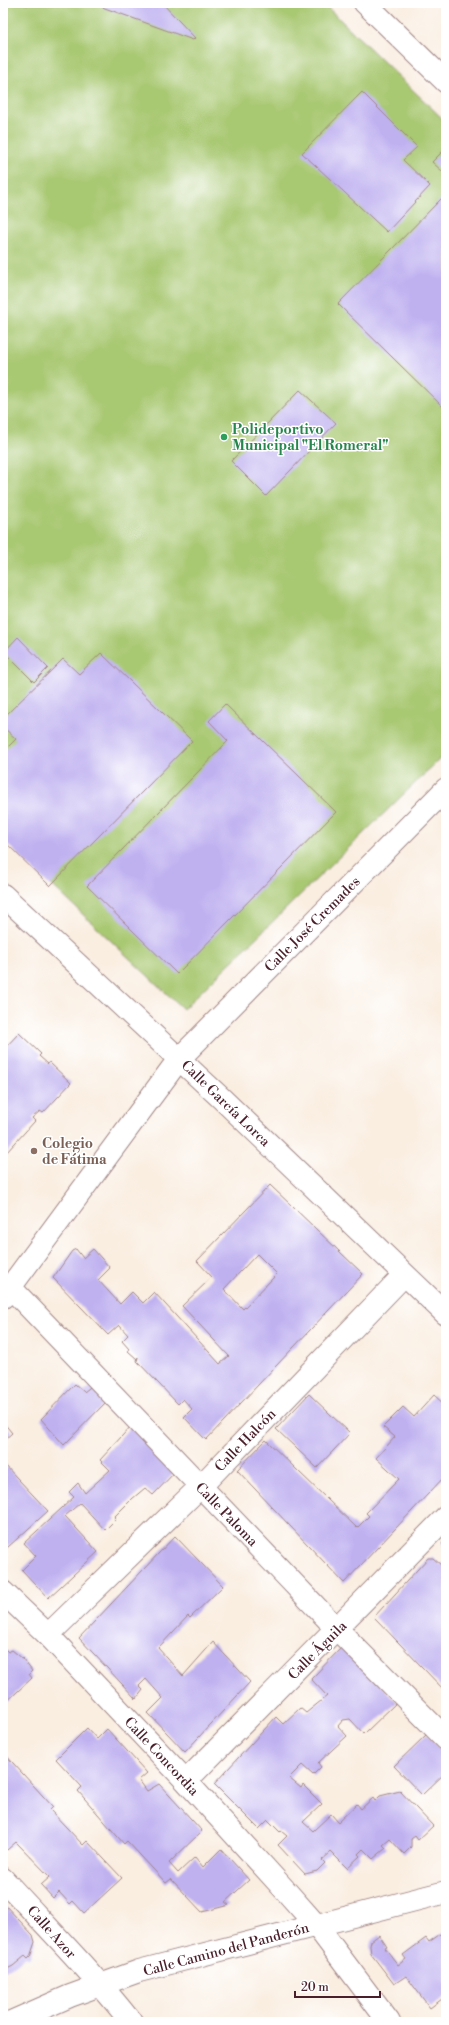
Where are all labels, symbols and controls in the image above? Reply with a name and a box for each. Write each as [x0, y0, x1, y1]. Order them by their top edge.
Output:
place label: Polideportivo Municipal "El Romeral" [232, 421, 389, 455]
marker: Polideportivo Municipal "El Romeral" [219, 432, 229, 442]
street label: Calle José Cremades [261, 873, 364, 976]
street label: Calle García Lorca [177, 1057, 274, 1151]
place label: Colegio de Fátima [42, 1135, 107, 1169]
marker: Colegio de Fátima [29, 1146, 39, 1156]
street label: Calle Halcón [211, 1405, 281, 1476]
street label: Calle Paloma [191, 1479, 262, 1551]
street label: Calle Águila [283, 1615, 352, 1684]
street label: Calle Concordia [120, 1713, 203, 1801]
street label: Calle Azor [23, 1902, 80, 1963]
street label: Calle Camino del Panderón [141, 1919, 312, 1981]
scale bar [295, 1973, 380, 1999]
text: 20 m [301, 1980, 329, 1995]

